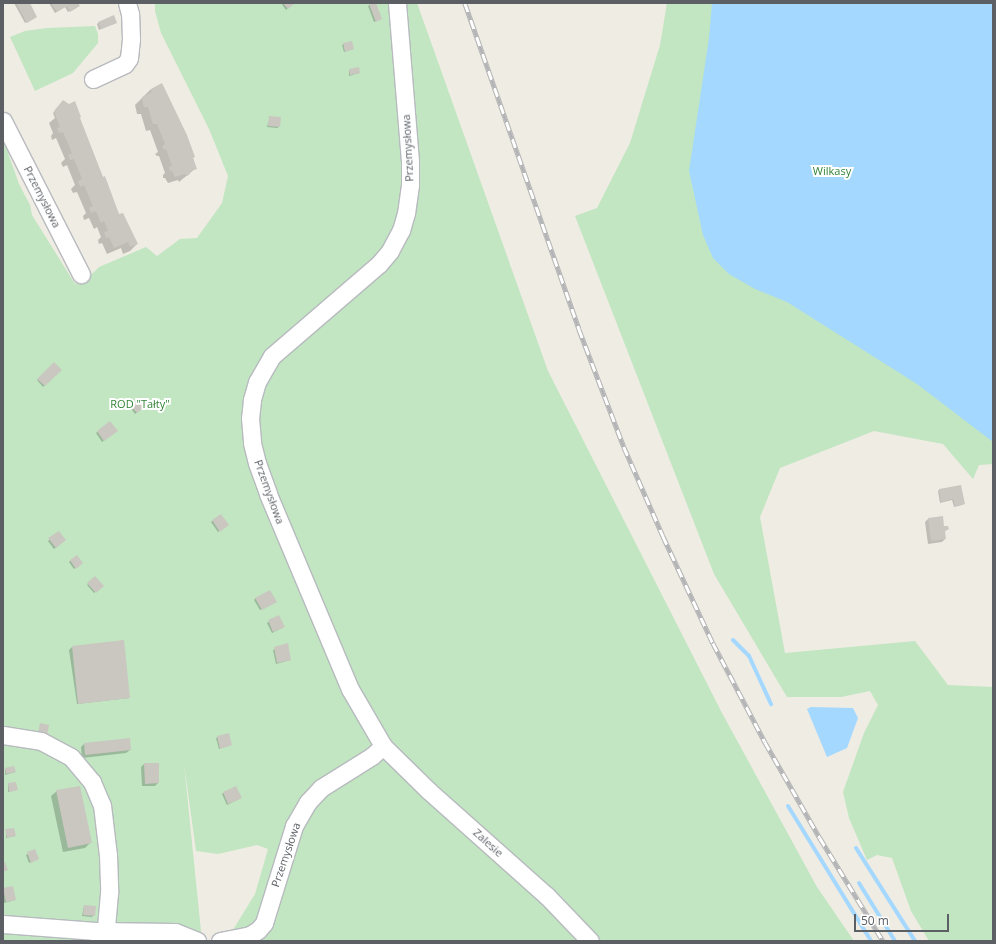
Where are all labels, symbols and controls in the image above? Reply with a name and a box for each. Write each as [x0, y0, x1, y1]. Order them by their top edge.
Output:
street label: Przemysłowa [400, 114, 416, 182]
street label: Przemysłowa [21, 164, 63, 230]
park label: Wilkasy [813, 164, 851, 178]
park label: ROD "Tałty" [110, 397, 170, 411]
street label: Przemysłowa [251, 458, 287, 526]
street label: Przemysłowa [269, 821, 303, 889]
street label: Zalesie [470, 826, 506, 860]
scale bar [856, 906, 951, 932]
text: 50 m [861, 912, 889, 929]

